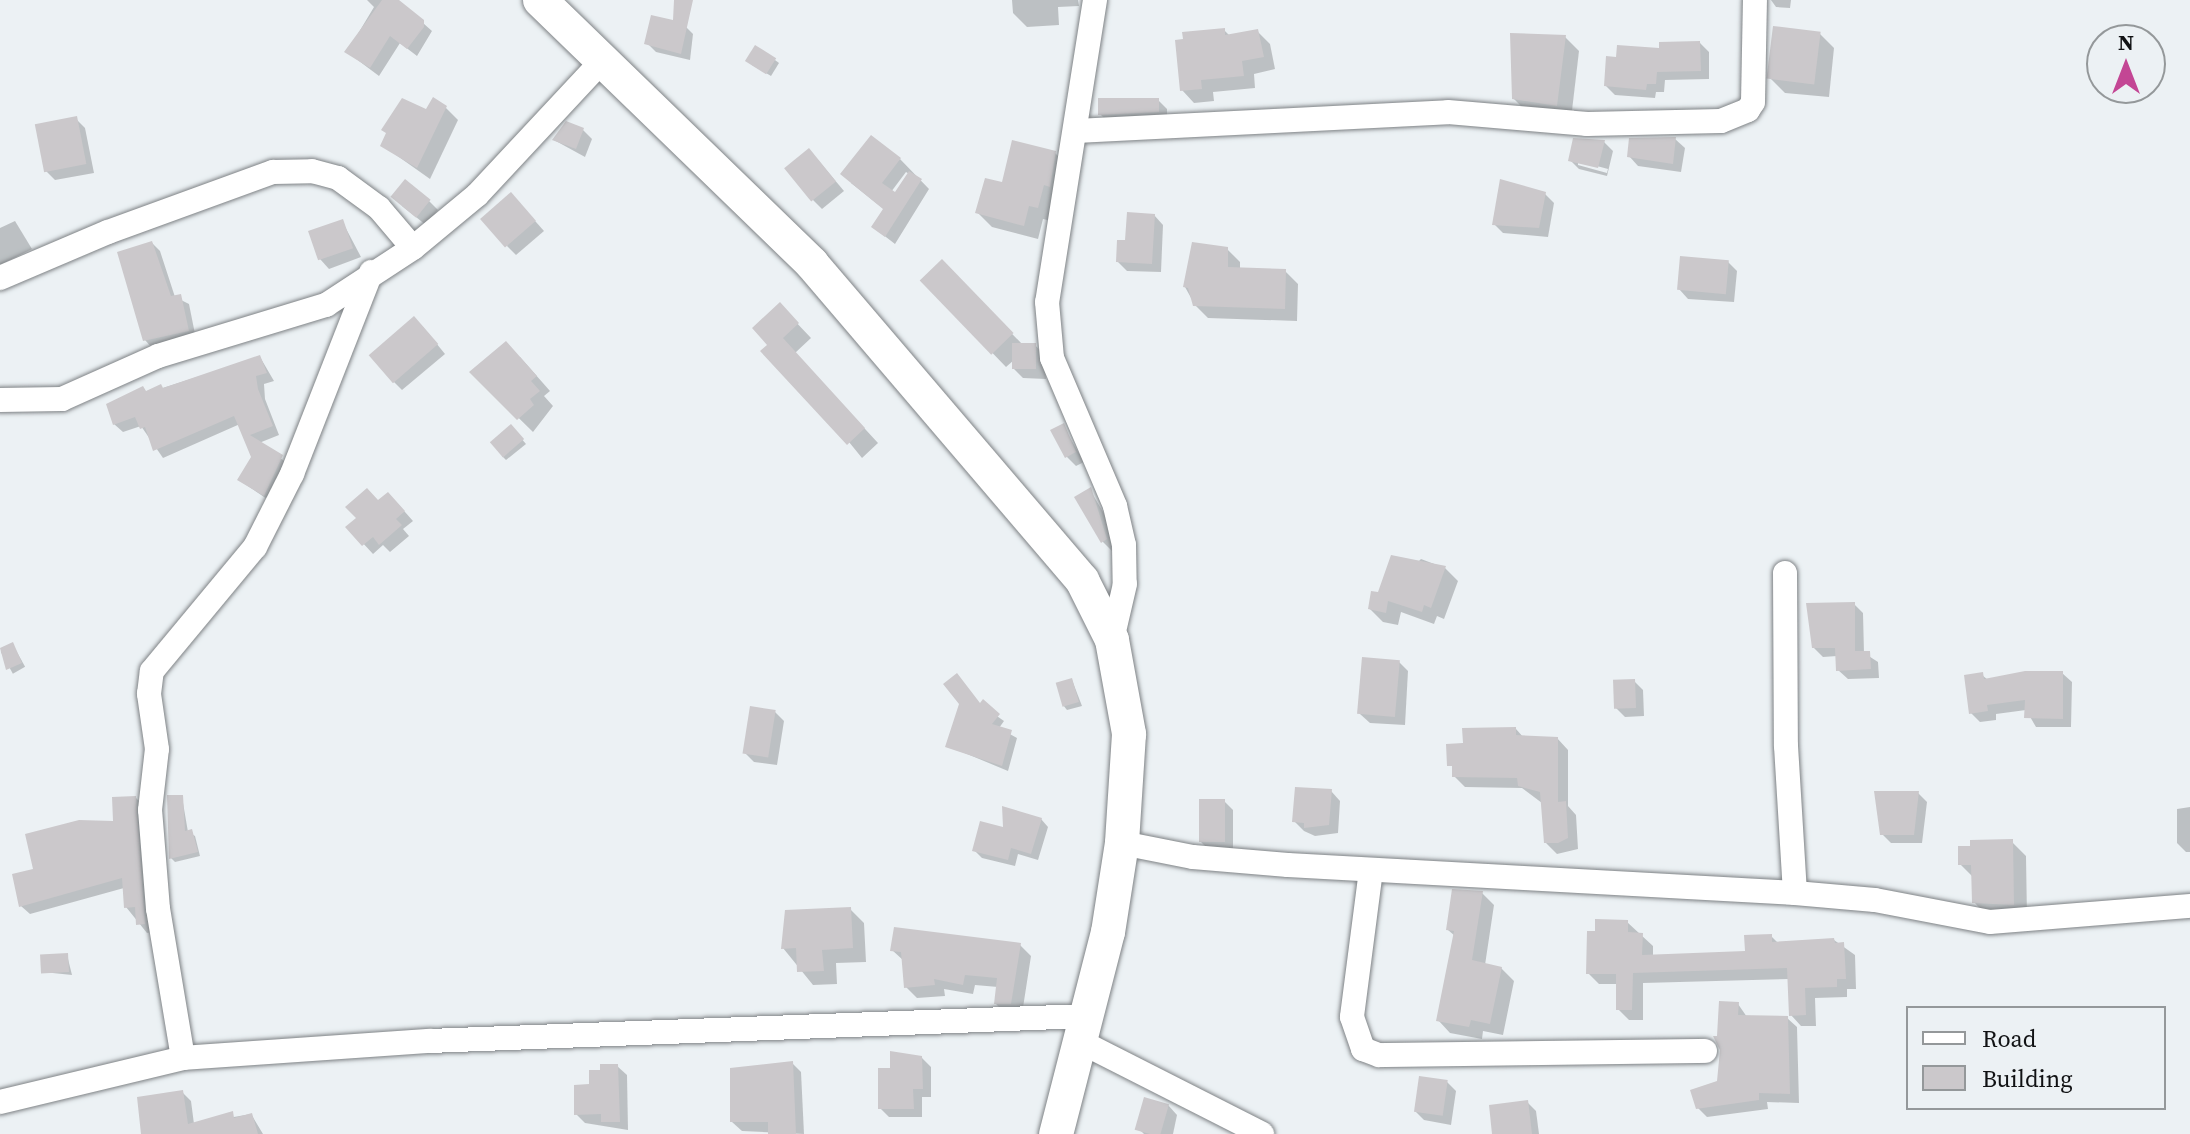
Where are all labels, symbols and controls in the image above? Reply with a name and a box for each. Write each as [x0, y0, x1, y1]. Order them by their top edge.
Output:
north arrow [2086, 24, 2166, 104]
text: N [2118, 27, 2134, 57]
legend [1906, 1006, 2166, 1110]
text: Road [1982, 1022, 2036, 1055]
text: Building [1982, 1062, 2073, 1095]

